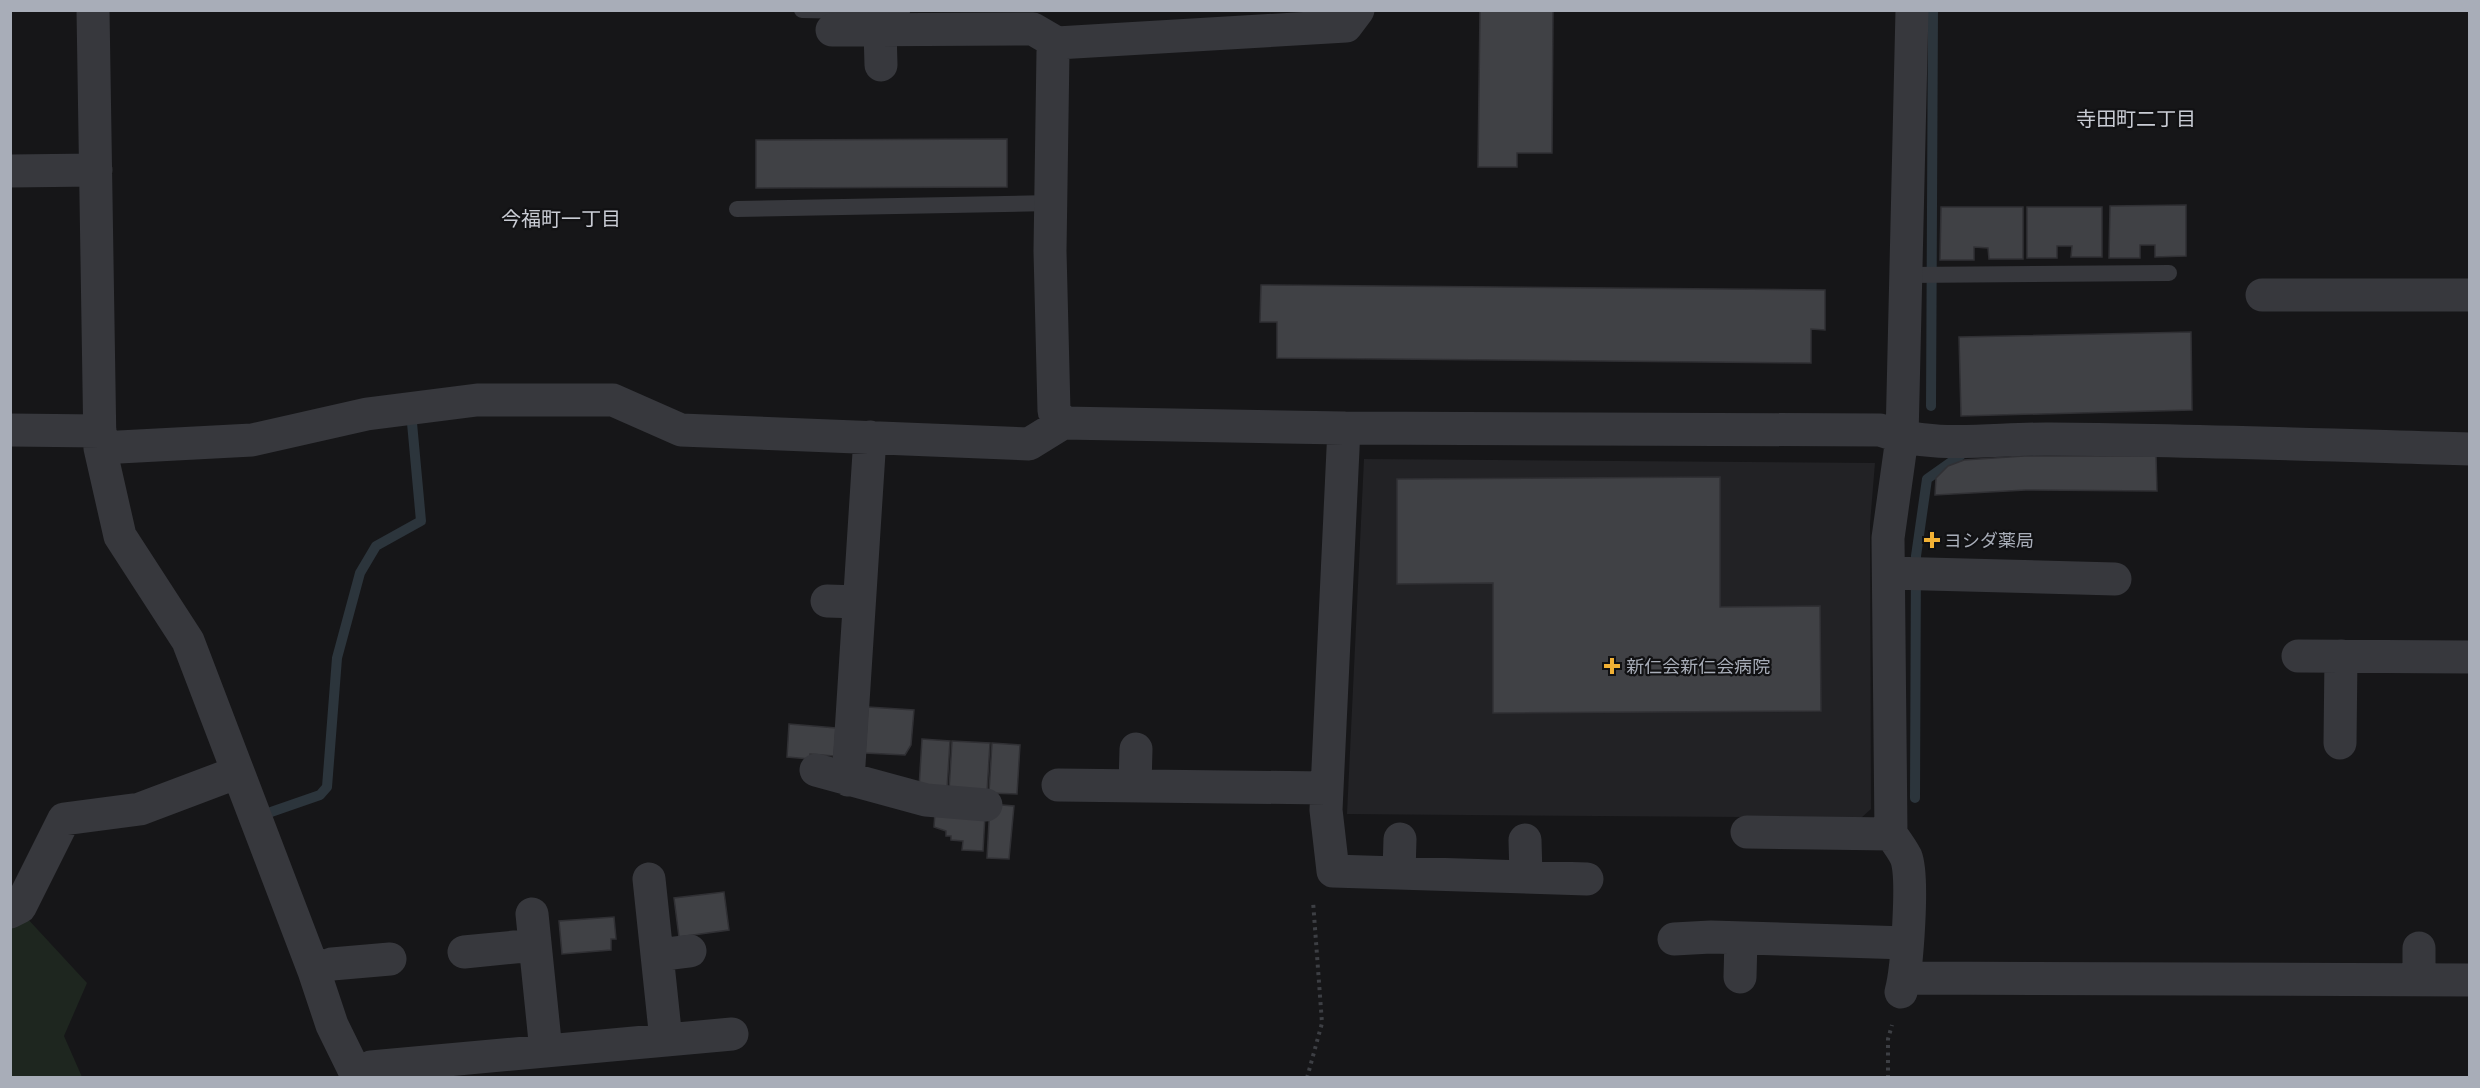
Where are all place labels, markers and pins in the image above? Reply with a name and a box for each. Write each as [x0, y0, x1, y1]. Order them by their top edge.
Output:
place label: ヨシダ薬局 [1944, 530, 2034, 551]
marker: ヨシダ薬局 [1925, 533, 1939, 547]
place label: 新仁会新仁会病院 [1626, 656, 1770, 677]
marker: 新仁会新仁会病院 [1603, 657, 1621, 675]

